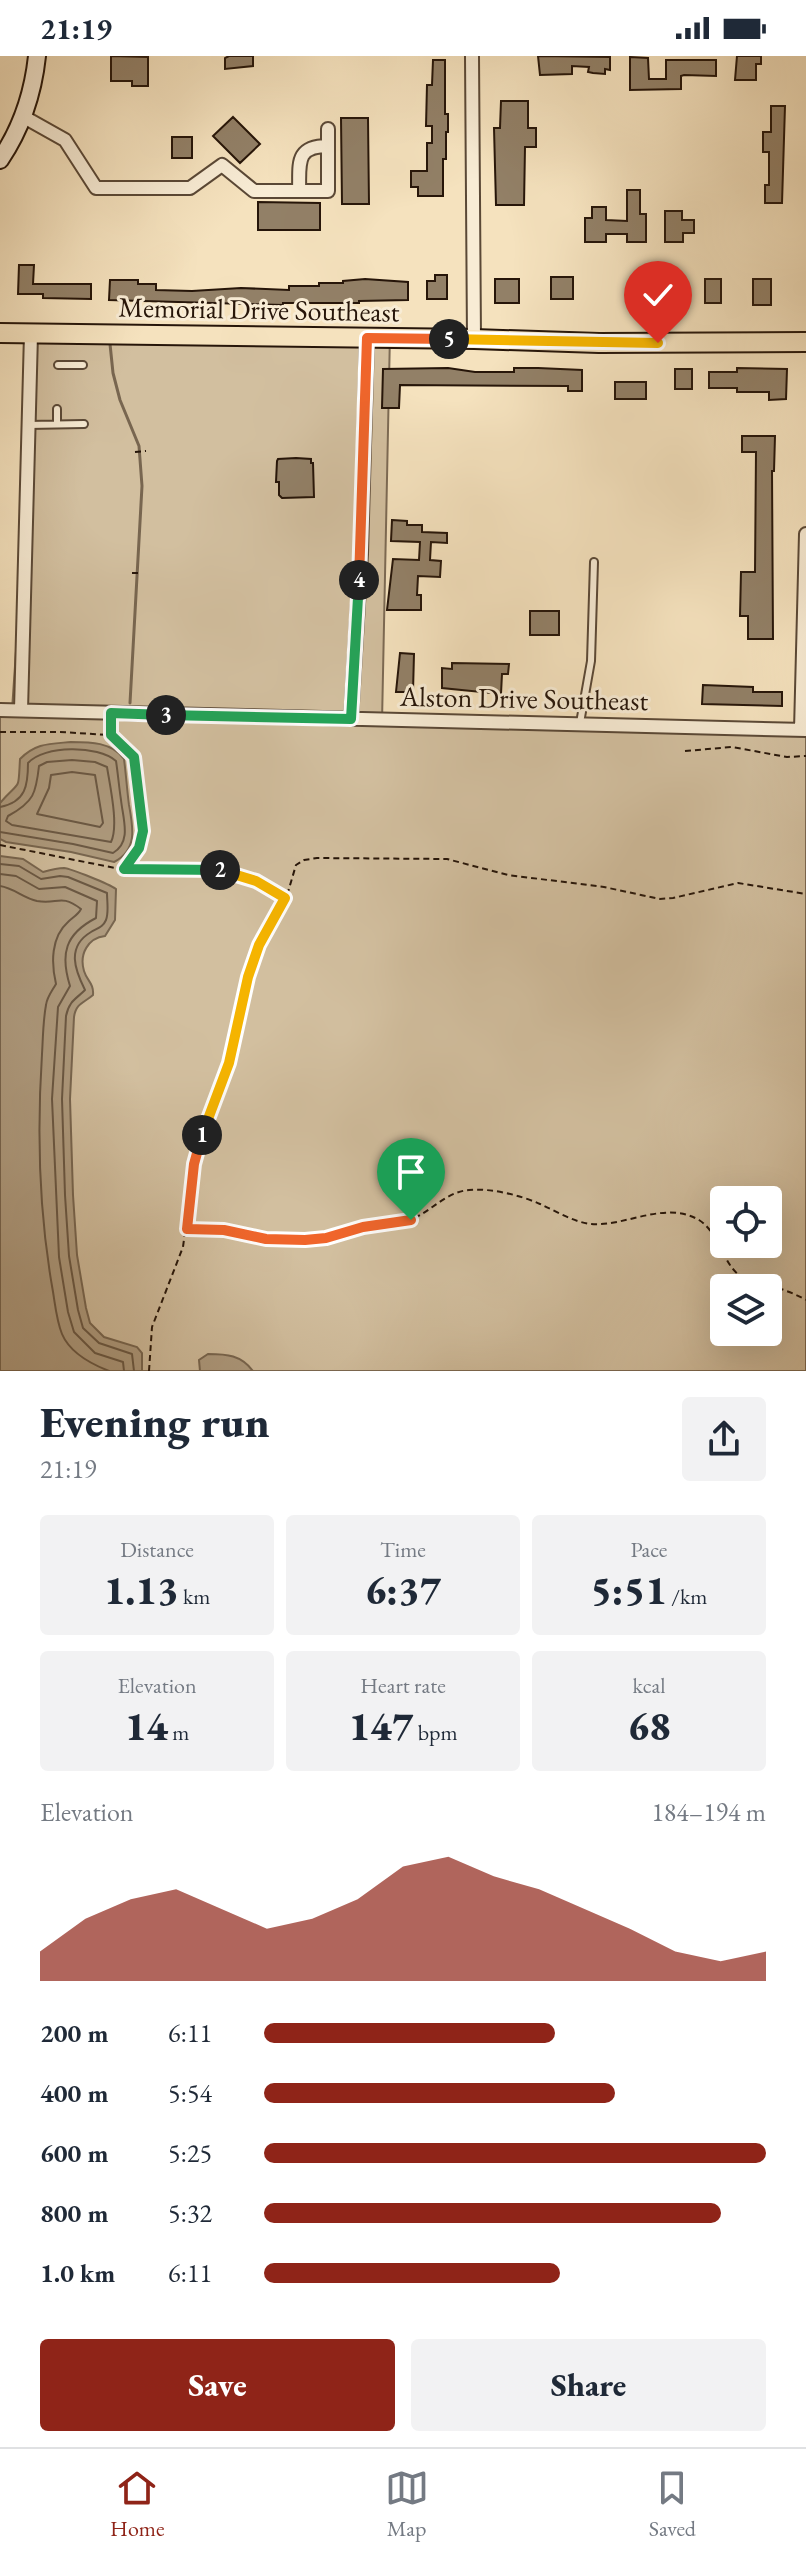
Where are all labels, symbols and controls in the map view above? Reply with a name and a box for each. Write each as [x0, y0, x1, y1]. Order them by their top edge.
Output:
text: 21:19 [40, 9, 112, 48]
pin [624, 261, 692, 343]
icon: check [636, 273, 680, 317]
street label: Memorial Drive Southeast [118, 289, 400, 329]
pin: 5 [429, 319, 469, 359]
text: 5 [443, 324, 455, 353]
pin: 4 [339, 560, 379, 600]
text: 4 [353, 565, 365, 594]
street label: Alston Drive Southeast [399, 678, 649, 718]
pin: 3 [146, 695, 186, 735]
text: 3 [160, 700, 172, 729]
pin: 2 [200, 850, 240, 890]
text: 2 [214, 855, 226, 884]
pin: 1 [182, 1115, 222, 1155]
text: 1 [196, 1120, 208, 1149]
pin [377, 1138, 445, 1220]
icon: arrive [389, 1150, 433, 1194]
map controls [710, 1186, 782, 1346]
button: locate [710, 1186, 782, 1258]
button: layers [710, 1274, 782, 1346]
text: Evening run [40, 1393, 270, 1450]
button: share [682, 1397, 766, 1481]
text: 21:19 [40, 1452, 96, 1486]
text: Distance [120, 1535, 194, 1564]
text: Time [380, 1535, 426, 1564]
text: Pace [631, 1535, 667, 1564]
text: 1.13 [104, 1564, 179, 1616]
text: 6:37 [365, 1564, 441, 1616]
text: 5:51 [591, 1564, 667, 1616]
text: km [179, 1582, 210, 1611]
text: /km [667, 1582, 708, 1611]
text: Elevation [117, 1671, 197, 1700]
text: Heart rate [360, 1671, 446, 1700]
text: kcal [632, 1671, 666, 1700]
text: 14 [125, 1700, 168, 1752]
text: 147 [348, 1700, 413, 1752]
text: 68 [627, 1700, 671, 1752]
text: m [168, 1718, 189, 1747]
text: bpm [413, 1718, 458, 1747]
text: Elevation [40, 1795, 134, 1829]
text: 184–194 m [651, 1795, 766, 1829]
text: 200 m [40, 2016, 108, 2050]
text: 6:11 [168, 2016, 212, 2050]
text: 400 m [40, 2076, 108, 2110]
text: 5:54 [168, 2076, 212, 2110]
text: 600 m [40, 2136, 108, 2170]
text: 5:25 [168, 2136, 212, 2170]
text: 800 m [40, 2196, 108, 2230]
text: 5:32 [168, 2196, 212, 2230]
text: 1.0 km [40, 2256, 115, 2290]
text: 6:11 [168, 2256, 212, 2290]
button: Save [40, 2339, 395, 2431]
button: Share [411, 2339, 766, 2431]
tab: Home [110, 2466, 164, 2543]
tab: Map [385, 2466, 429, 2543]
tab: Saved [649, 2466, 696, 2543]

